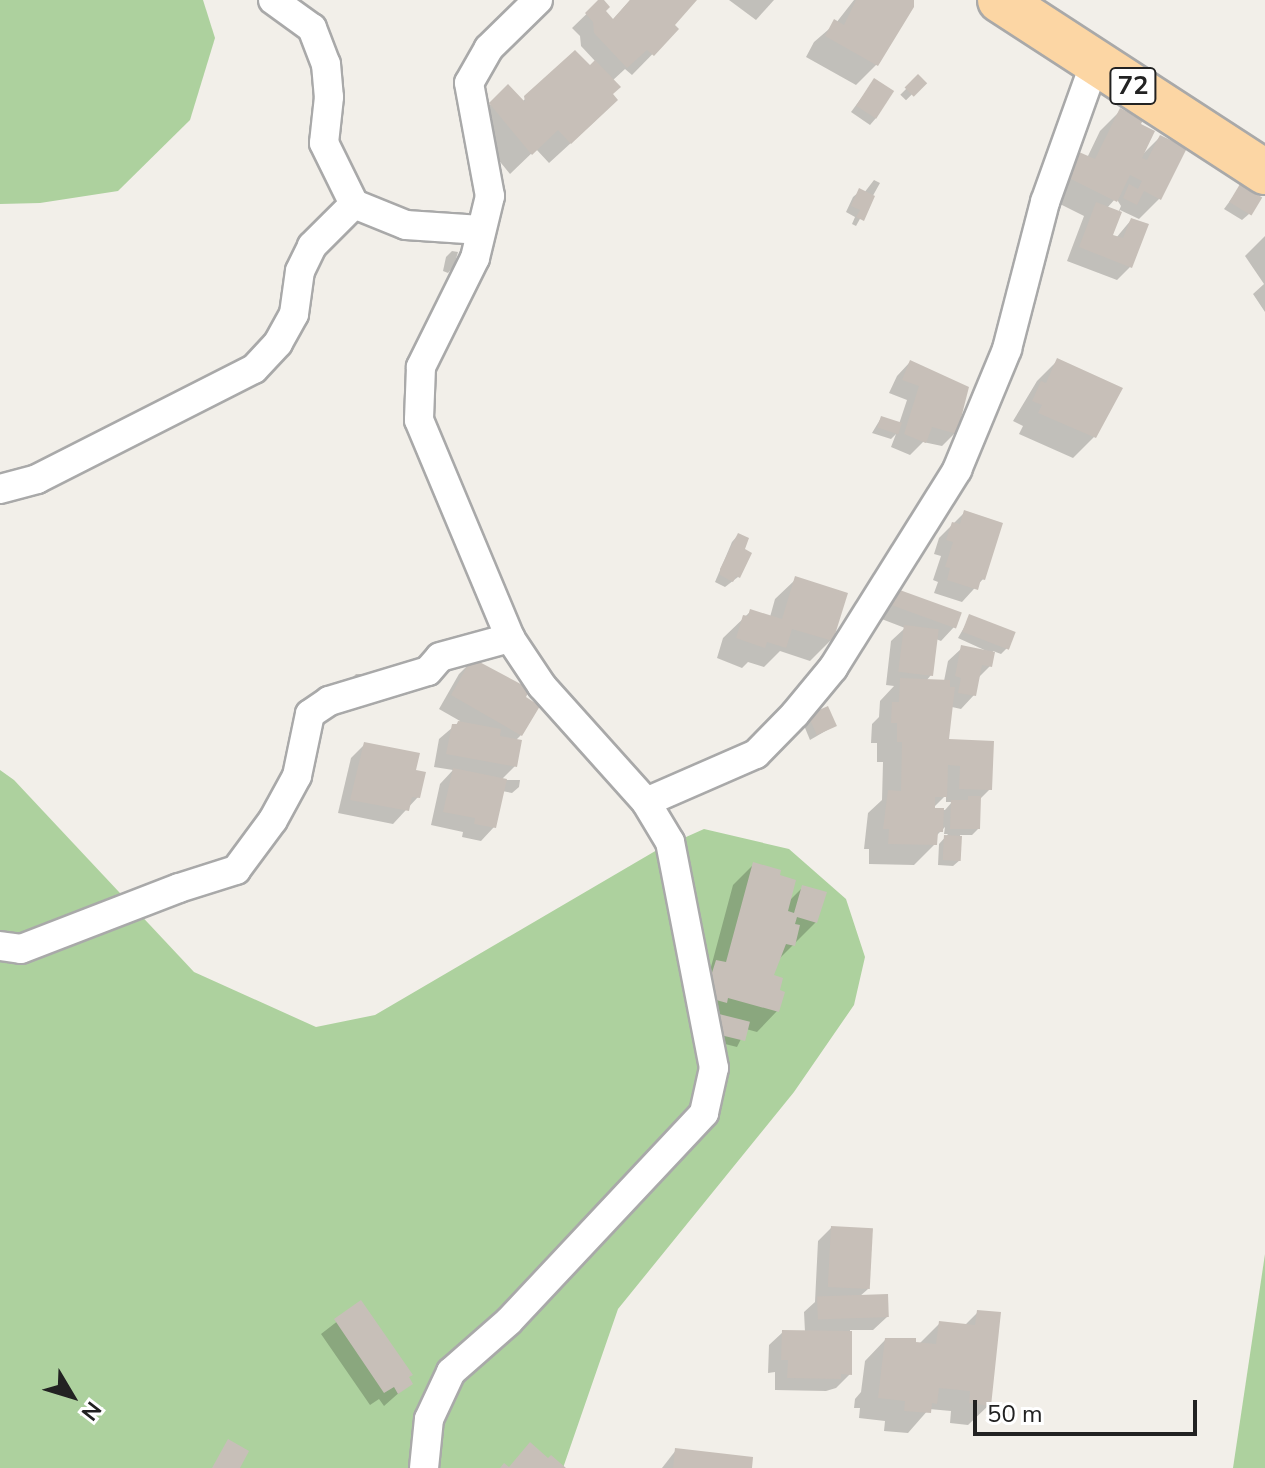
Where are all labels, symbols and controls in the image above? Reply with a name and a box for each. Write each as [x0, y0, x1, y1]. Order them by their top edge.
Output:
road number: 72 [1109, 64, 1157, 108]
north arrow [32, 1356, 112, 1436]
scale bar [977, 1384, 1201, 1434]
text: N [74, 1395, 108, 1426]
text: 50 m [987, 1398, 1043, 1430]

